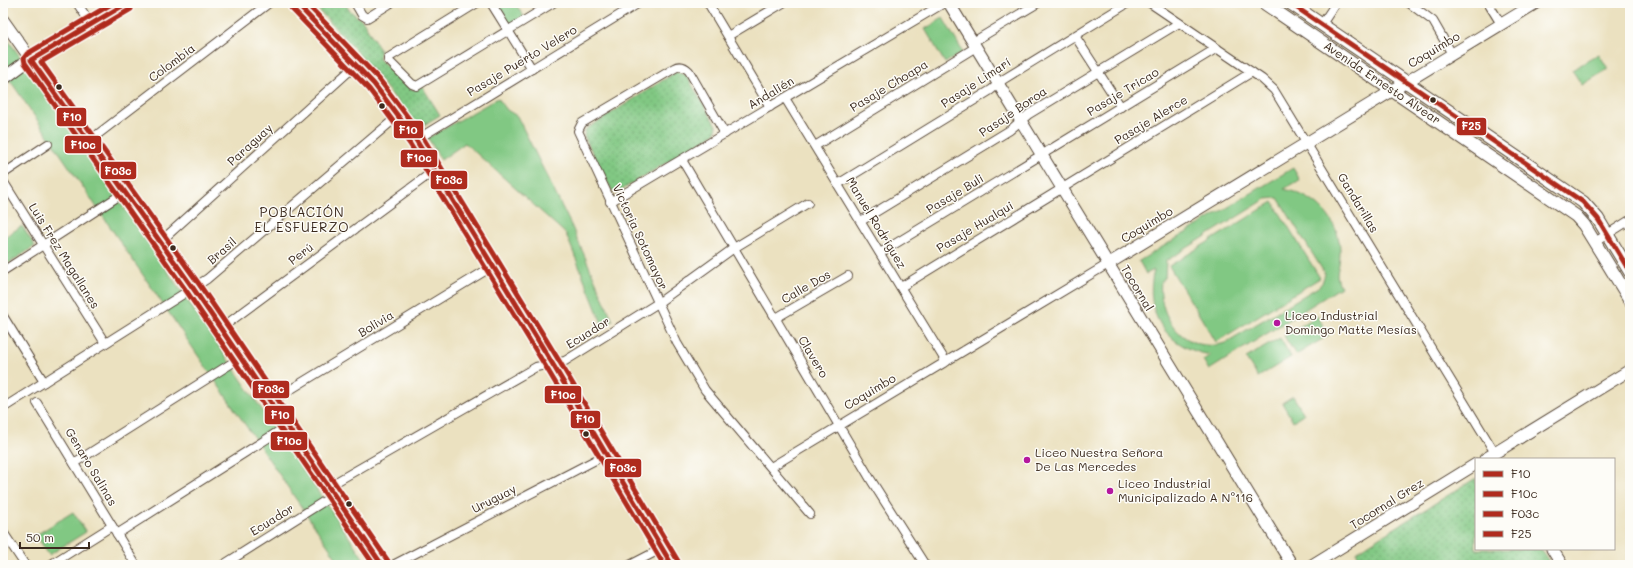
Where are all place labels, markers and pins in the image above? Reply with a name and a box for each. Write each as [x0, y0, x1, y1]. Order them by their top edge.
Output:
unlabelled marker [54, 82, 64, 92]
unlabelled marker [1428, 95, 1438, 105]
unlabelled marker [377, 101, 387, 111]
unlabelled marker [168, 243, 178, 253]
place label: Liceo Industrial Domingo Matte Mesías [1285, 307, 1417, 337]
marker: Liceo Industrial Domingo Matte Mesías [1272, 318, 1282, 328]
unlabelled marker [581, 429, 591, 439]
place label: Liceo Nuestra Señora De Las Mercedes [1035, 444, 1163, 474]
marker: Liceo Nuestra Señora De Las Mercedes [1022, 455, 1032, 465]
place label: Liceo Industrial Municipalizado A N°116 [1118, 475, 1253, 505]
marker: Liceo Industrial Municipalizado A N°116 [1105, 486, 1115, 496]
unlabelled marker [344, 499, 354, 509]

